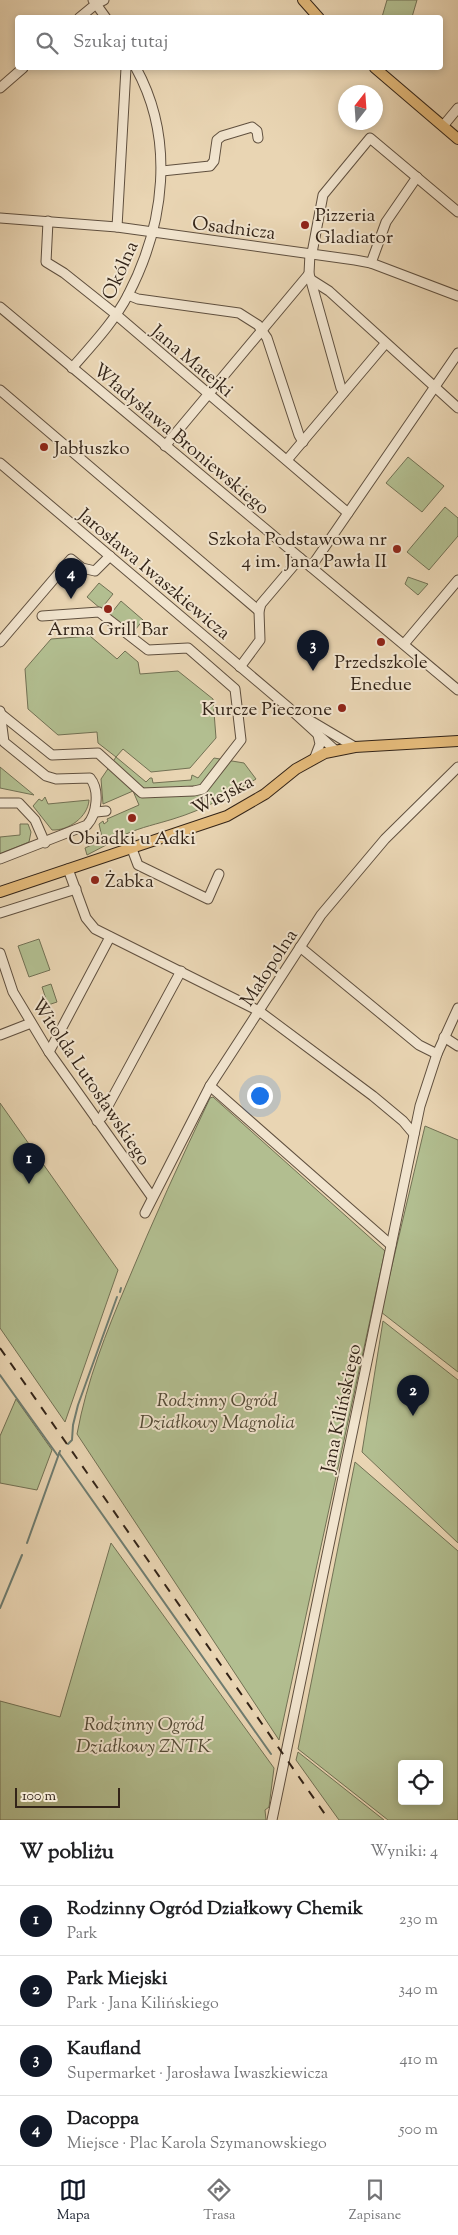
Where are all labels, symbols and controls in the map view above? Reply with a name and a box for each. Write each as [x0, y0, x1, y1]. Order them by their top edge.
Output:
search box [15, 15, 443, 70]
icon: search [33, 29, 61, 57]
text: Szukaj tutaj [73, 29, 168, 56]
north arrow [338, 85, 383, 130]
place label: Pizzeria Gladiator [315, 203, 393, 252]
street label: Osadnicza [190, 211, 277, 248]
marker: Pizzeria Gladiator [299, 219, 311, 231]
street label: Okólna [96, 237, 146, 305]
street label: Jana Matejki [143, 319, 239, 405]
street label: Władysława Broniewskiego [86, 358, 275, 522]
place label: Jabłuszko [53, 436, 130, 463]
marker: Jabłuszko [38, 441, 50, 453]
street label: Jarosława Iwaszkiewicza [70, 502, 236, 647]
place label: Szkoła Podstawowa nr 4 im. Jana Pawła II [208, 527, 387, 576]
marker: Szkoła Podstawowa nr 4 im. Jana Pawła II [391, 543, 403, 555]
pin: 4 [55, 558, 87, 599]
marker: Arma Grill Bar [102, 603, 114, 615]
place label: Arma Grill Bar [48, 617, 169, 644]
pin: 3 [297, 630, 329, 671]
marker: Przedszkole Enedue [375, 636, 387, 648]
place label: Przedszkole Enedue [334, 650, 428, 699]
place label: Kurcze Pieczone [201, 697, 332, 724]
marker: Kurcze Pieczone [336, 702, 348, 714]
street label: Wiejska [188, 769, 259, 823]
marker: Obiadki u Adki [126, 812, 138, 824]
place label: Obiadki u Adki [68, 826, 196, 853]
place label: Żabka [105, 869, 154, 896]
marker: Żabka [89, 874, 101, 886]
street label: Małopolna [235, 924, 305, 1012]
street label: Witolda Lutosławskiego [24, 993, 156, 1172]
your location [247, 1083, 273, 1109]
pin: 1 [13, 1143, 45, 1184]
street label: Jana Kilińskiego [315, 1342, 369, 1476]
pin: 2 [397, 1375, 429, 1416]
park label: Rodzinny Ogród Działkowy Magnolia [139, 1388, 295, 1437]
park label: Rodzinny Ogród Działkowy ZNTK [76, 1712, 212, 1761]
map controls [398, 1760, 443, 1805]
button: locate [398, 1760, 443, 1805]
scale bar [15, 1785, 120, 1808]
text: 100 m [22, 1787, 56, 1807]
text: W pobliżu [20, 1838, 114, 1868]
text: Wyniki: 4 [370, 1841, 438, 1864]
text: Rodzinny Ogród Działkowy Chemik [67, 1896, 363, 1923]
text: 1 [33, 1909, 39, 1932]
text: 230 m [399, 1909, 438, 1932]
text: Park [67, 1923, 98, 1946]
text: Park Miejski [67, 1966, 167, 1993]
text: 2 [32, 1979, 40, 2002]
text: 340 m [399, 1979, 438, 2002]
text: Park · Jana Kilińskiego [67, 1993, 219, 2016]
text: Kaufland [67, 2036, 141, 2063]
text: 3 [33, 2049, 39, 2072]
text: 410 m [400, 2049, 438, 2072]
text: Supermarket · Jarosława Iwaszkiewicza [67, 2063, 328, 2086]
text: Dacoppa [67, 2106, 139, 2133]
text: 4 [32, 2119, 40, 2142]
text: 500 m [399, 2119, 438, 2142]
text: Miejsce · Plac Karola Szymanowskiego [67, 2133, 327, 2156]
tab: Mapa [57, 2176, 90, 2226]
tab: Trasa [203, 2176, 236, 2226]
tab: Zapisane [349, 2176, 401, 2226]

